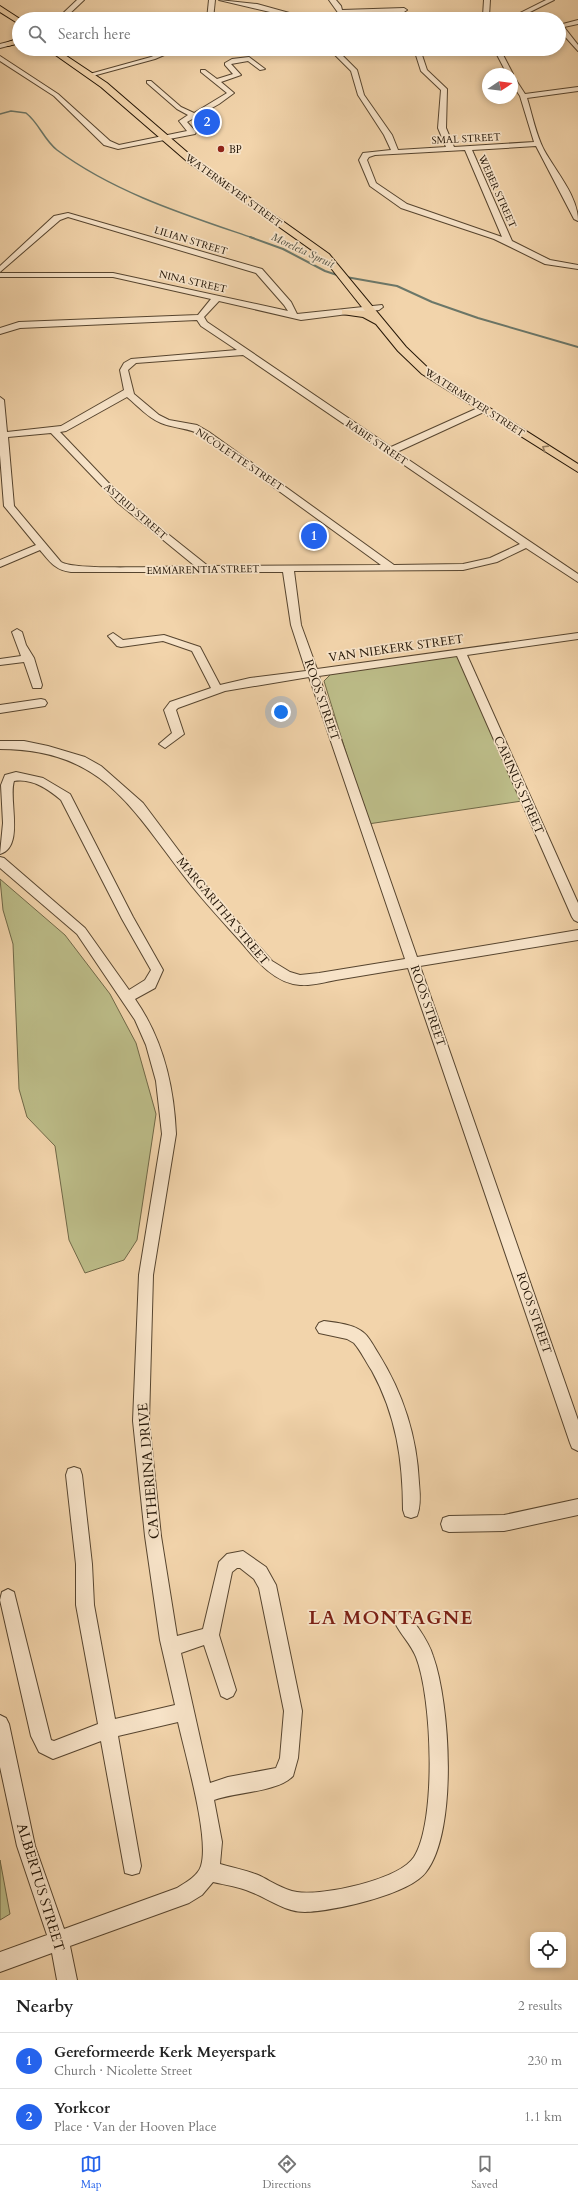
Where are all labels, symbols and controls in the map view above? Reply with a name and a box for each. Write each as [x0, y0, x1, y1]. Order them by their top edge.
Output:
search box [12, 12, 566, 56]
icon: search [26, 23, 48, 45]
text: Search here [58, 24, 131, 44]
north arrow [482, 68, 518, 104]
pin: 2 [194, 107, 220, 137]
street label: SMAL STREET [431, 130, 502, 148]
place label: BP [229, 143, 242, 157]
marker: BP [216, 144, 226, 154]
street label: WATERMEYER STREET [181, 150, 285, 231]
street label: WEBER STREET [474, 152, 520, 231]
street label: LILIAN STREET [152, 223, 230, 259]
water label: Moreleta Spruit [269, 229, 337, 272]
street label: NINA STREET [157, 267, 229, 297]
street label: WATERMEYER STREET [421, 365, 528, 441]
street label: RABIE STREET [343, 417, 411, 469]
street label: NICOLETTE STREET [193, 425, 287, 495]
one-way arrow [542, 445, 549, 453]
street label: ASTRID STREET [101, 480, 170, 544]
pin: 1 [301, 521, 327, 551]
street label: EMMARENTIA STREET [146, 562, 260, 578]
street label: VAN NIEKERK STREET [327, 631, 465, 665]
street label: ROOS STREET [301, 657, 343, 743]
your location [271, 702, 291, 722]
street label: CARINUS STREET [490, 733, 548, 837]
street label: MARGARITHA STREET [173, 854, 273, 968]
street label: ROOS STREET [407, 963, 449, 1049]
street label: ROOS STREET [513, 1270, 555, 1356]
street label: CATHERINA DRIVE [133, 1402, 164, 1540]
district label: LA MONTAGNE [309, 1605, 473, 1631]
street label: ALBERTUS STREET [12, 1821, 69, 1954]
map controls [530, 1932, 566, 1968]
button: locate [530, 1932, 566, 1968]
text: Nearby [16, 1995, 73, 2018]
text: 2 results [518, 1997, 562, 2015]
text: Gereformeerde Kerk Meyerspark [54, 2042, 276, 2062]
text: 1 [26, 2052, 32, 2070]
text: 230 m [528, 2052, 562, 2070]
text: Church · Nicolette Street [54, 2062, 192, 2080]
text: Yorkcor [54, 2098, 110, 2118]
text: 2 [26, 2108, 32, 2126]
text: 1.1 km [524, 2108, 562, 2126]
text: Place · Van der Hooven Place [54, 2118, 217, 2136]
tab: Map [80, 2153, 102, 2192]
tab: Directions [262, 2153, 311, 2192]
tab: Saved [471, 2153, 498, 2192]

